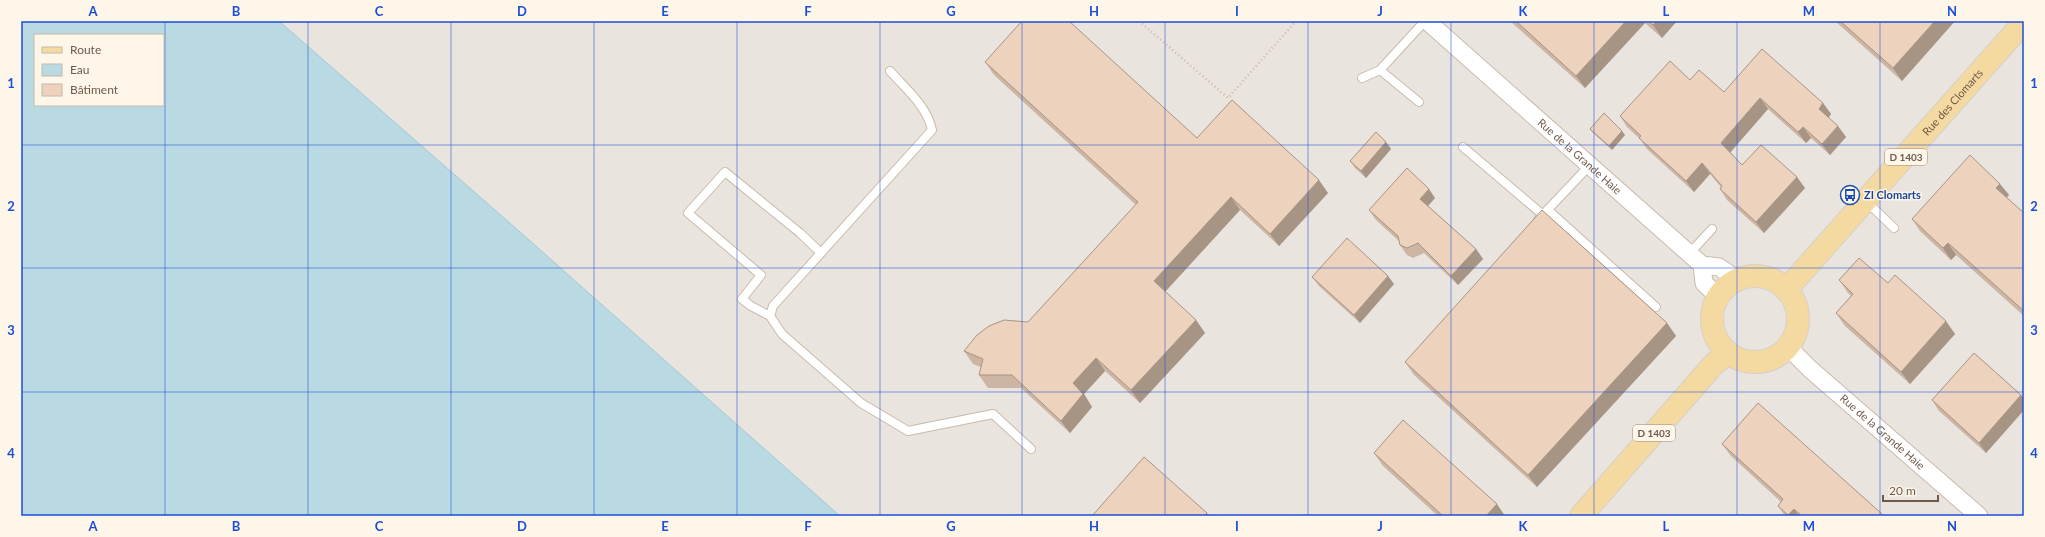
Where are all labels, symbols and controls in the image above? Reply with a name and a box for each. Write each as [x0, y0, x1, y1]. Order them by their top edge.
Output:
text: A [87, 3, 98, 19]
text: B [232, 3, 241, 19]
text: C [375, 3, 384, 19]
text: D [517, 3, 527, 19]
text: E [661, 3, 669, 19]
text: F [804, 3, 812, 19]
text: G [946, 3, 956, 19]
text: H [1089, 3, 1099, 19]
text: I [1235, 3, 1239, 19]
text: J [1377, 3, 1383, 19]
text: K [1519, 3, 1529, 19]
text: L [1663, 3, 1670, 19]
text: M [1803, 3, 1815, 19]
text: N [1947, 3, 1957, 19]
legend [34, 34, 164, 106]
text: Route [70, 42, 101, 57]
text: Eau [70, 62, 90, 77]
street label: Rue des Clomarts [1919, 66, 1985, 138]
text: 1 [7, 75, 15, 91]
text: 1 [2030, 75, 2038, 91]
text: Bâtiment [70, 82, 119, 97]
street label: Rue de la Grande Haie [1535, 115, 1625, 197]
road number: D 1403 [1885, 149, 1927, 165]
bus stop icon: ZI Clomarts [1839, 184, 1861, 206]
place label: ZI Clomarts [1864, 188, 1921, 201]
text: 2 [7, 198, 15, 214]
text: 2 [2030, 198, 2038, 214]
text: 3 [7, 322, 15, 338]
text: 3 [2030, 322, 2038, 338]
street label: Rue de la Grande Haie [1838, 391, 1928, 472]
road number: D 1403 [1633, 425, 1675, 441]
text: 4 [7, 445, 15, 461]
text: 4 [2030, 445, 2038, 461]
scale bar [1883, 477, 1938, 503]
text: 20 m [1889, 483, 1916, 498]
text: A [87, 518, 98, 534]
text: B [232, 518, 241, 534]
text: C [375, 518, 384, 534]
text: D [517, 518, 527, 534]
text: E [661, 518, 669, 534]
text: F [804, 518, 812, 534]
text: G [946, 518, 956, 534]
text: H [1089, 518, 1099, 534]
text: I [1235, 518, 1239, 534]
text: J [1377, 518, 1383, 534]
text: K [1519, 518, 1529, 534]
text: L [1663, 518, 1670, 534]
text: M [1803, 518, 1815, 534]
text: N [1947, 518, 1957, 534]

